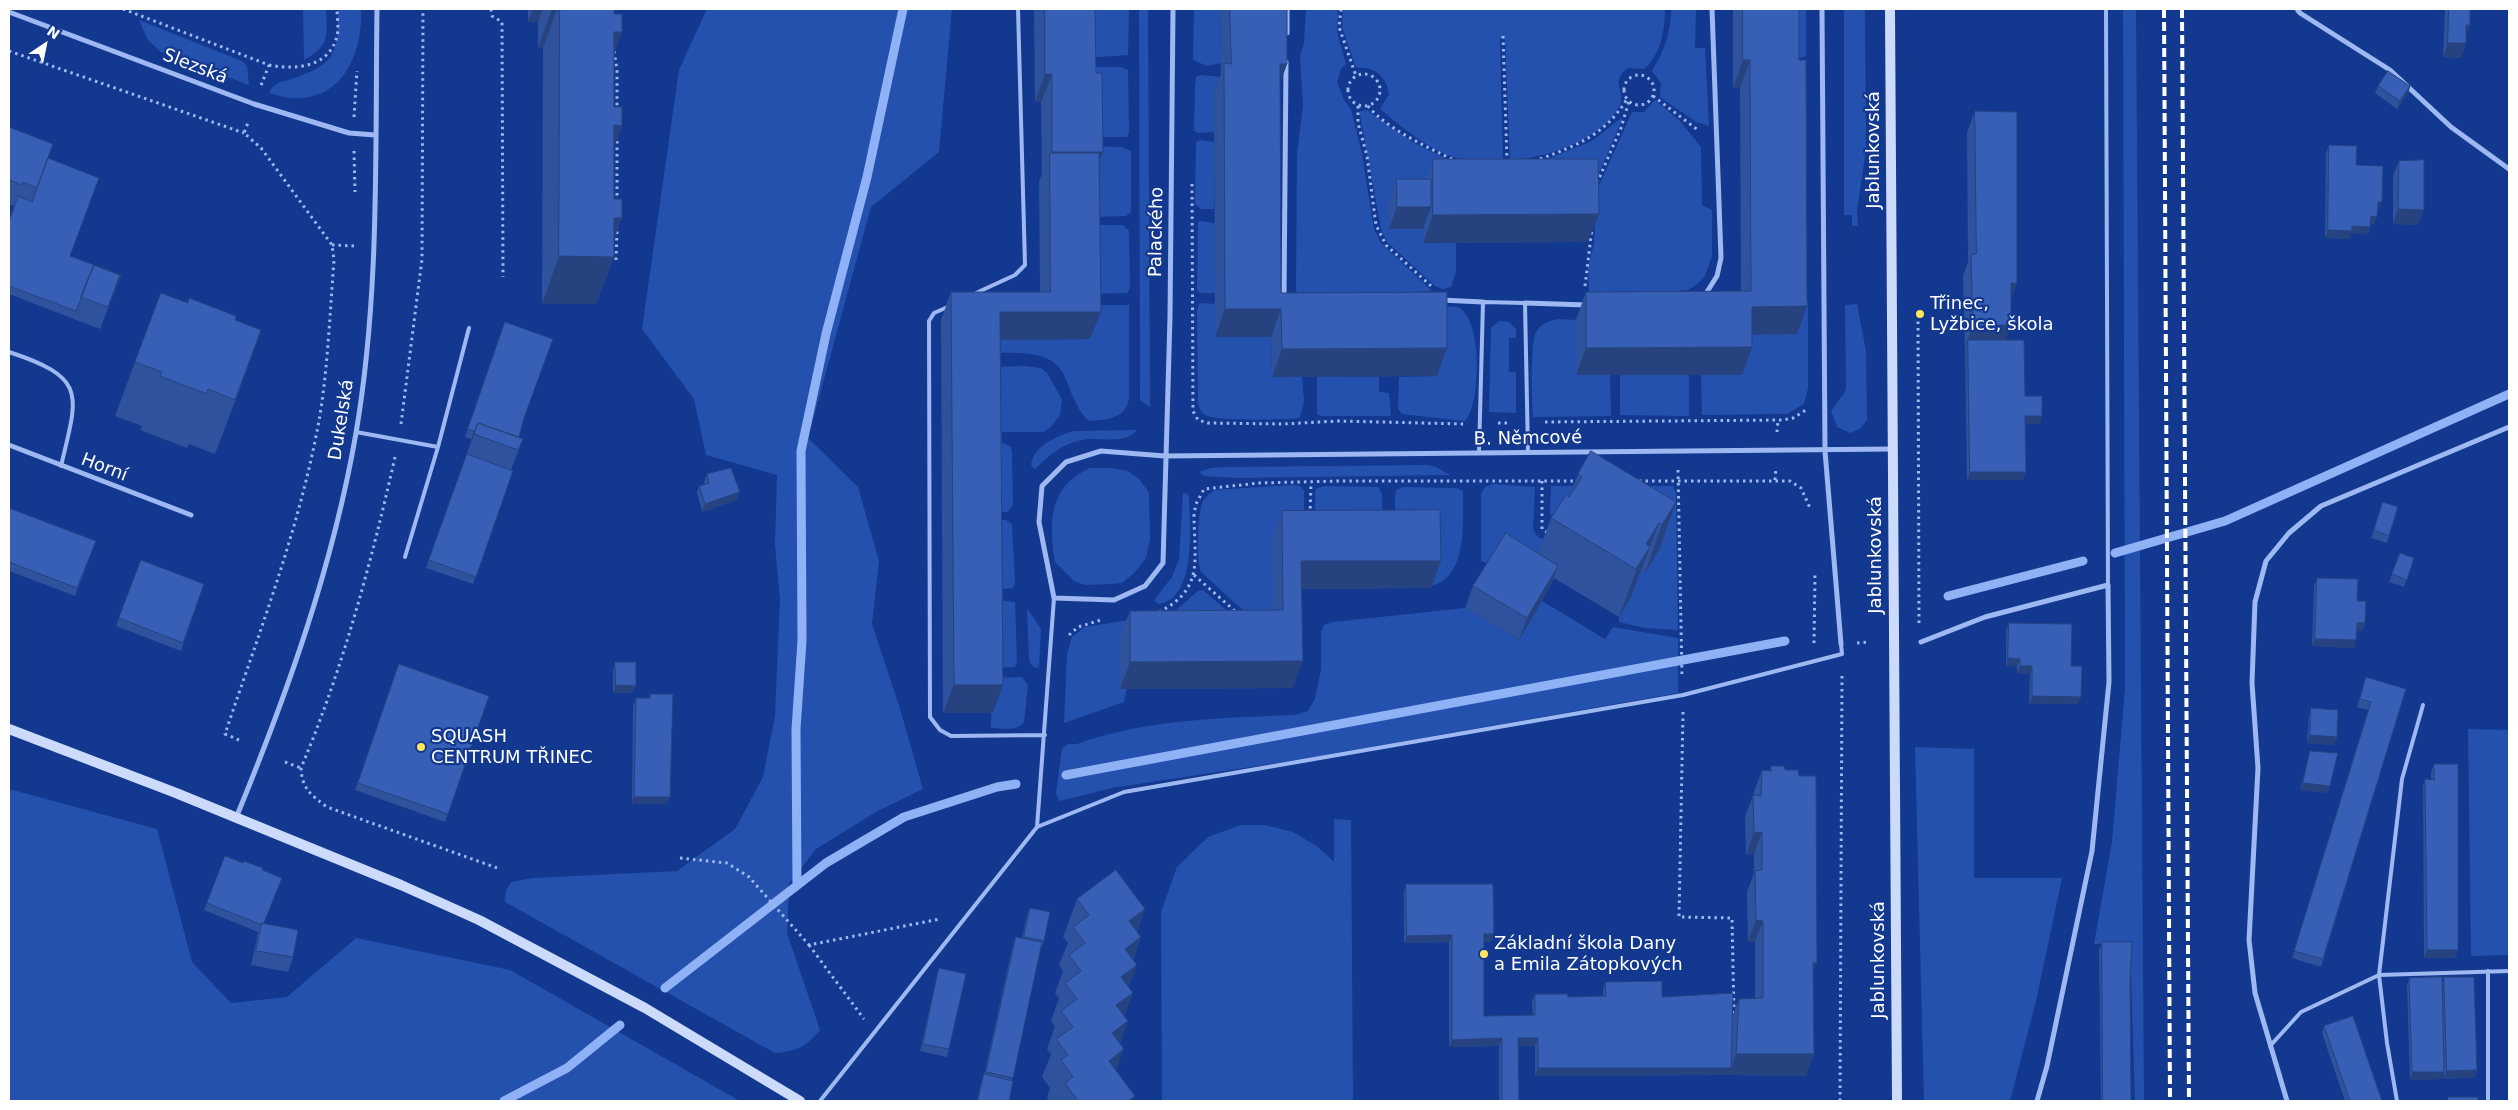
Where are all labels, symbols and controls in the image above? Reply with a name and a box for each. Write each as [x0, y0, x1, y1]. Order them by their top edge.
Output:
north arrow [20, 20, 70, 70]
text: N [44, 23, 63, 42]
street label: Slezská [160, 45, 230, 89]
street label: Jablunkovská [1863, 91, 1885, 209]
street label: Palackého [1145, 187, 1169, 277]
place label: Třinec, Lyžbice, škola [1930, 293, 2054, 336]
marker: Třinec, Lyžbice, škola [1914, 308, 1926, 320]
street label: Dukelská [325, 378, 359, 462]
street label: B. Němcové [1474, 427, 1582, 451]
street label: Horní [78, 449, 130, 487]
street label: Jablunkovská [1865, 496, 1887, 614]
place label: SQUASH CENTRUM TŘINEC [431, 726, 593, 769]
marker: SQUASH CENTRUM TŘINEC [415, 741, 427, 753]
street label: Jablunkovská [1868, 901, 1890, 1019]
place label: Základní škola Dany a Emila Zátopkových [1494, 933, 1683, 976]
marker: Základní škola Dany a Emila Zátopkových [1478, 948, 1490, 960]

